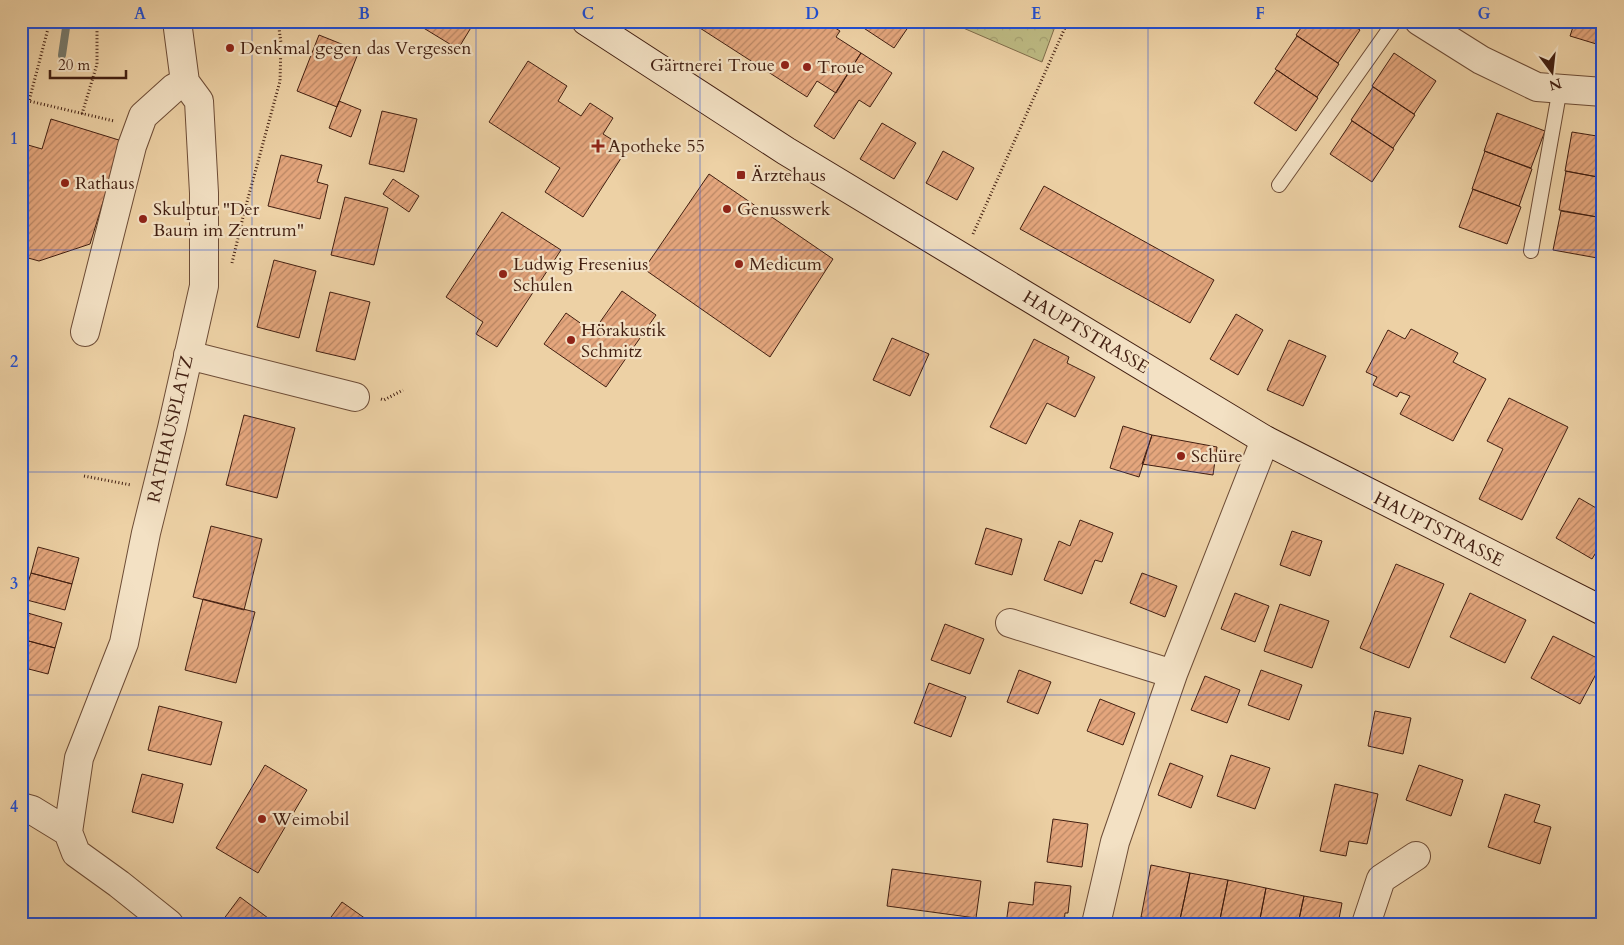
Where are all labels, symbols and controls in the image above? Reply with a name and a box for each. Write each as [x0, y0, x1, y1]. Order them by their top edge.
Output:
text: A [134, 3, 146, 25]
text: B [358, 3, 370, 25]
text: C [582, 3, 594, 25]
text: D [805, 3, 819, 25]
text: E [1031, 3, 1041, 25]
text: F [1255, 3, 1265, 25]
text: G [1477, 3, 1491, 25]
place label: Denkmal gegen das Vergessen [240, 36, 472, 61]
marker: Denkmal gegen das Vergessen [224, 42, 236, 54]
scale bar [50, 48, 126, 80]
north arrow [1526, 48, 1576, 98]
place label: Gärtnerei Troue [650, 53, 775, 78]
text: 20 m [58, 55, 90, 75]
place label: Troue [817, 55, 865, 80]
marker: Gärtnerei Troue [779, 59, 791, 71]
marker: Troue [801, 61, 813, 73]
text: N [1547, 73, 1564, 95]
text: 1 [10, 128, 18, 150]
place label: Apotheke 55 [608, 134, 705, 159]
marker: Apotheke 55 [592, 140, 604, 152]
place label: Ärztehaus [751, 163, 826, 188]
marker: Ärztehaus [735, 169, 747, 181]
place label: Rathaus [75, 171, 135, 196]
marker: Rathaus [59, 177, 71, 189]
place label: Skulptur "Der Baum im Zentrum" [153, 197, 304, 243]
place label: Genusswerk [737, 197, 831, 222]
marker: Genusswerk [721, 203, 733, 215]
marker: Skulptur "Der Baum im Zentrum" [137, 213, 149, 225]
place label: Ludwig Fresenius Schulen [513, 252, 648, 298]
place label: Medicum [749, 252, 823, 277]
marker: Medicum [733, 258, 745, 270]
marker: Ludwig Fresenius Schulen [497, 268, 509, 280]
street label: HAUPTSTRASSE [1018, 285, 1153, 380]
place label: Hörakustik Schmitz [581, 318, 666, 364]
marker: Hörakustik Schmitz [565, 334, 577, 346]
text: 2 [10, 351, 18, 373]
street label: RATHAUSPLATZ [141, 353, 200, 505]
place label: Schüre [1191, 444, 1243, 469]
marker: Schüre [1175, 450, 1187, 462]
street label: HAUPTSTRASSE [1369, 486, 1508, 573]
text: 3 [10, 573, 18, 595]
text: 4 [10, 796, 18, 818]
place label: Weimobil [271, 807, 350, 832]
marker: Weimobil [256, 813, 268, 825]

